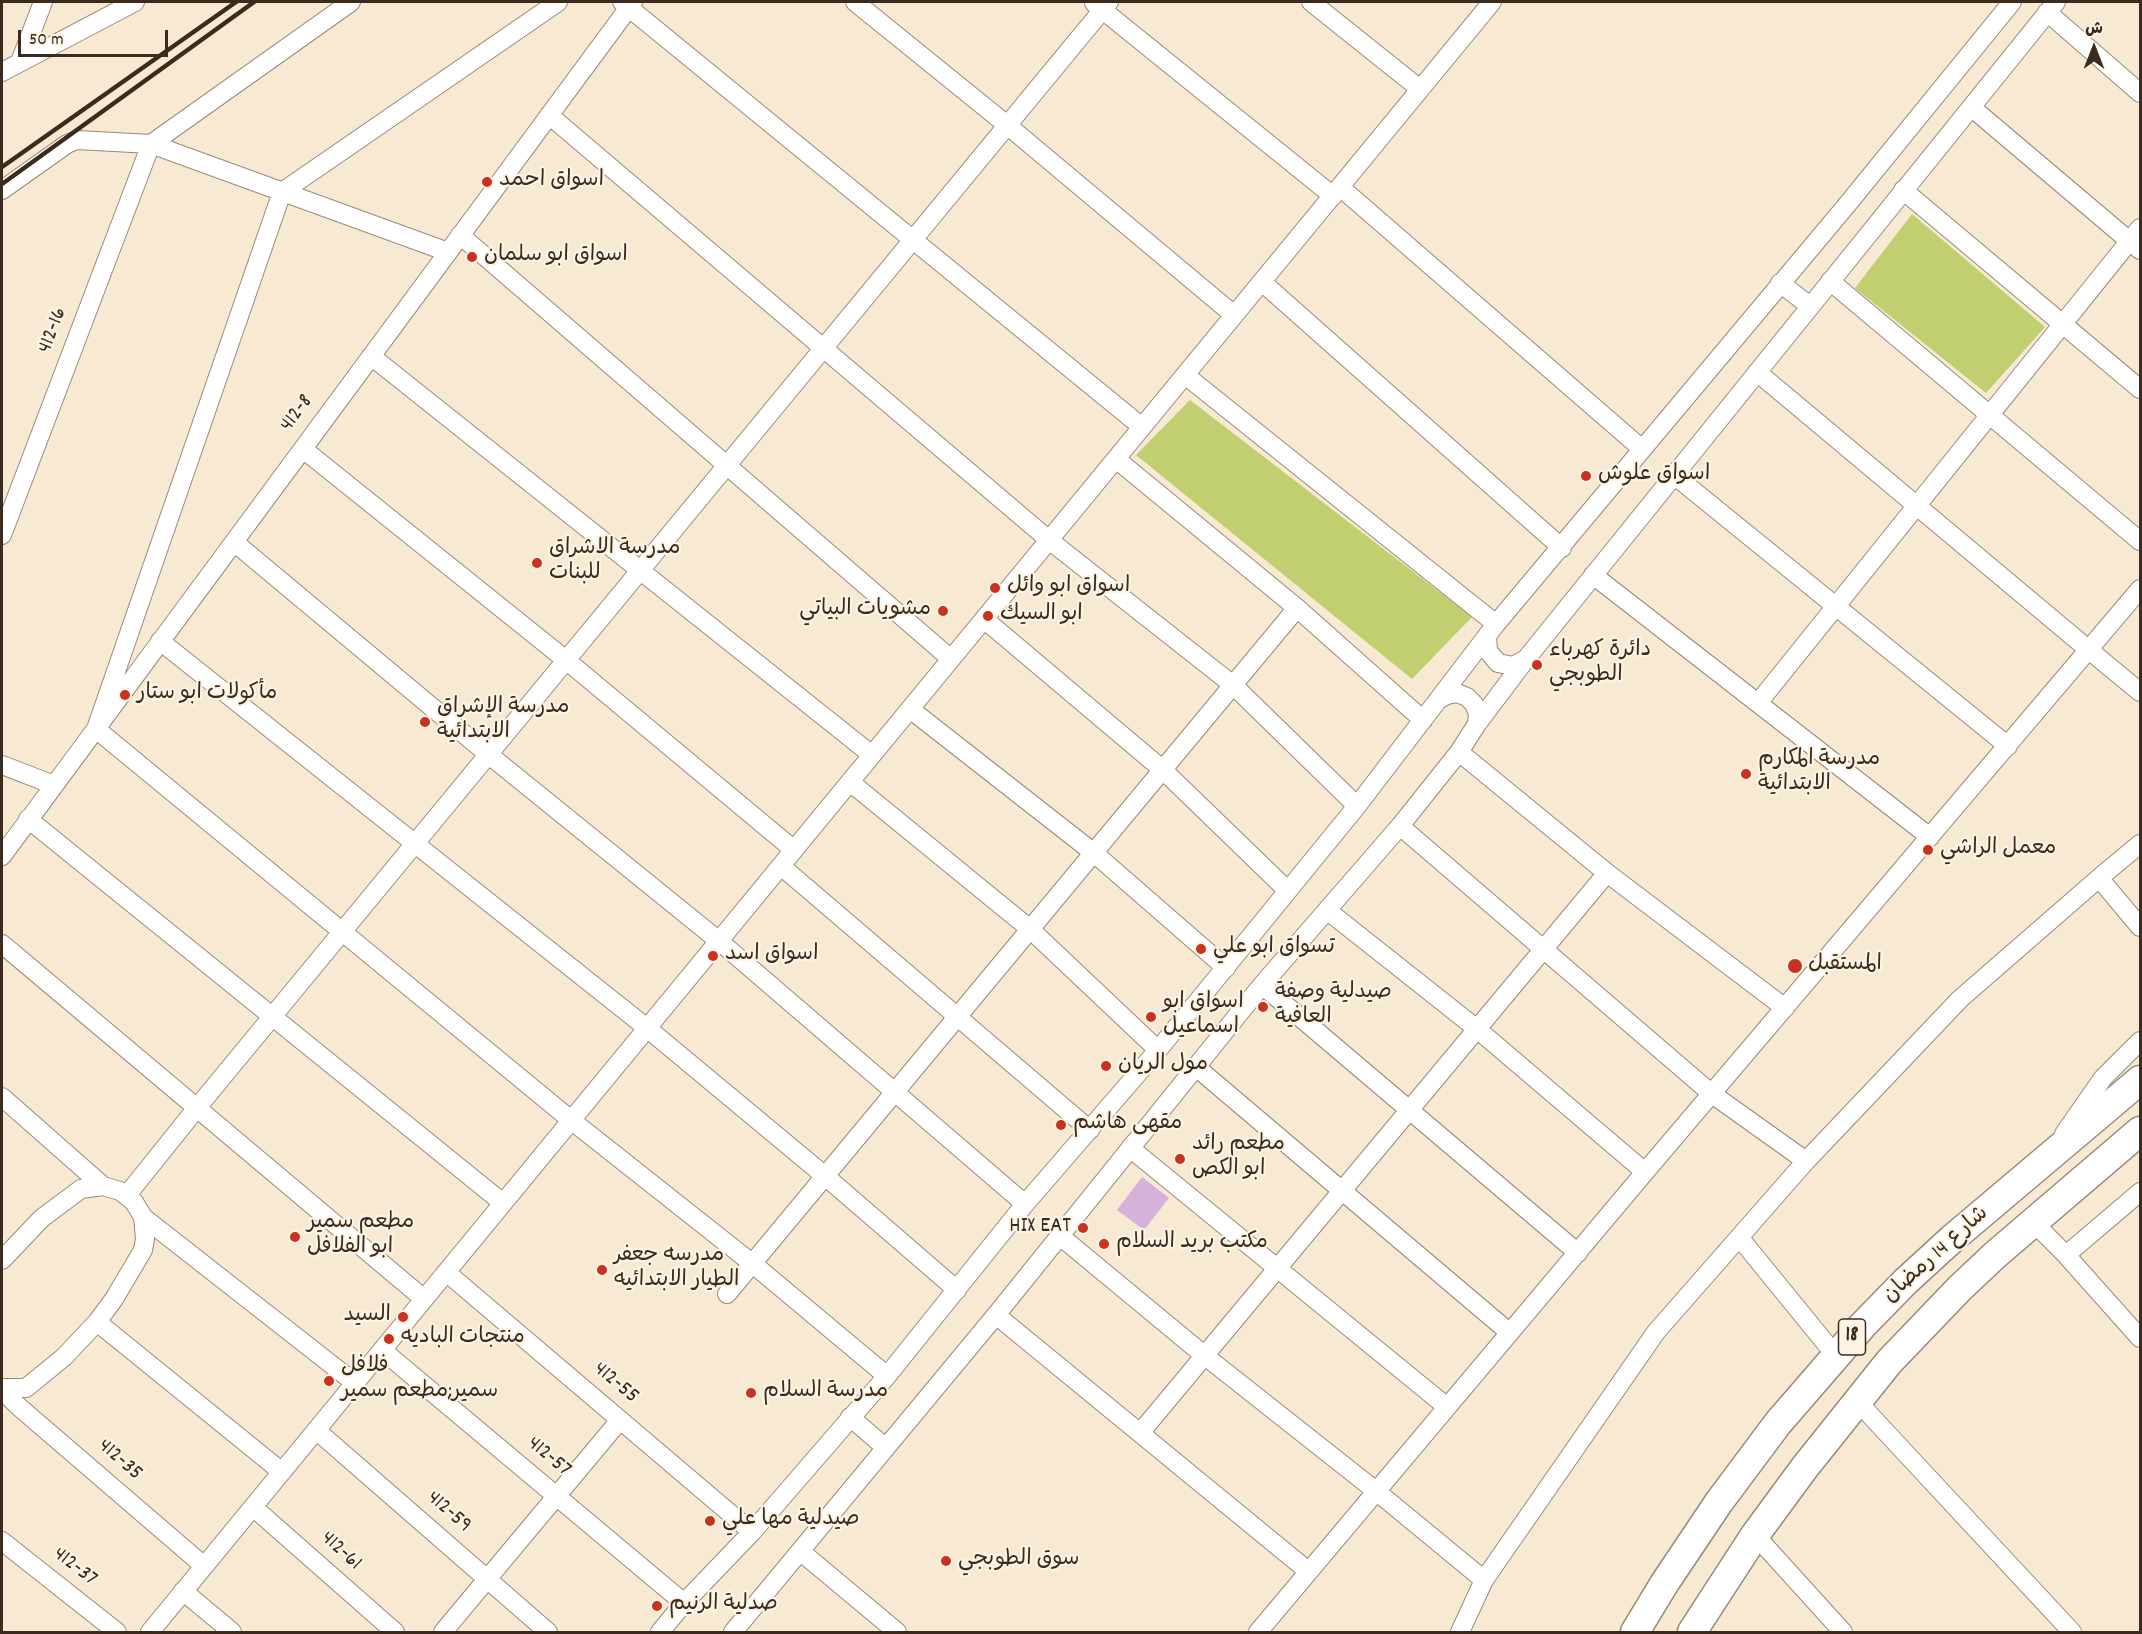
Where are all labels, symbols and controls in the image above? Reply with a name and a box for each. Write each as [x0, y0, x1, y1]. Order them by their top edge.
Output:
scale bar [21, 18, 171, 56]
north arrow [2064, 18, 2124, 78]
text: ش [2085, 18, 2103, 41]
text: 50 m [29, 28, 64, 53]
place label: اسواق احمد [499, 169, 604, 195]
marker: اسواق احمد [480, 175, 494, 189]
place label: اسواق ابو سلمان [484, 244, 628, 270]
marker: اسواق ابو سلمان [465, 250, 479, 264]
street label: 412-16 [33, 304, 75, 358]
street label: 412-8 [275, 390, 321, 438]
place label: اسواق علوش [1598, 463, 1710, 489]
marker: اسواق علوش [1579, 469, 1593, 483]
place label: مدرسة الاشراق للبنات [549, 537, 680, 588]
marker: مدرسة الاشراق للبنات [530, 556, 544, 570]
place label: اسواق ابو وائل [1007, 575, 1130, 601]
marker: اسواق ابو وائل [988, 581, 1002, 595]
place label: مشويات البياتي [799, 598, 931, 624]
place label: ابو السيك [1000, 603, 1083, 629]
marker: مشويات البياتي [936, 604, 950, 618]
marker: ابو السيك [981, 609, 995, 623]
place label: دائرة كهرباء الطوبجي [1549, 639, 1651, 690]
marker: دائرة كهرباء الطوبجي [1530, 658, 1544, 672]
place label: مأكولات ابو ستار [137, 682, 277, 708]
marker: مأكولات ابو ستار [118, 688, 132, 702]
place label: مدرسة الإشراق الابتدائية [437, 696, 569, 748]
marker: مدرسة الإشراق الابتدائية [418, 715, 432, 729]
place label: مدرسة المكارم الابتدائية [1758, 748, 1880, 800]
marker: مدرسة المكارم الابتدائية [1739, 767, 1753, 781]
place label: معمل الراشي [1940, 837, 2056, 863]
marker: معمل الراشي [1921, 843, 1935, 857]
place label: تسواق ابو علي [1213, 936, 1335, 962]
marker: تسواق ابو علي [1194, 942, 1208, 956]
place label: اسواق اسد [725, 943, 819, 969]
marker: اسواق اسد [706, 949, 720, 963]
place label: المستقبل [1808, 953, 1882, 979]
marker: المستقبل [1786, 957, 1804, 975]
place label: صيدلية وصفة العافية [1275, 981, 1392, 1032]
place label: اسواق ابو اسماعيل [1163, 991, 1244, 1042]
marker: صيدلية وصفة العافية [1256, 1000, 1270, 1014]
marker: اسواق ابو اسماعيل [1144, 1010, 1158, 1024]
place label: مول الريان [1118, 1053, 1208, 1079]
marker: مول الريان [1099, 1059, 1113, 1073]
place label: مقهى هاشم [1073, 1112, 1182, 1138]
marker: مقهى هاشم [1054, 1118, 1068, 1132]
place label: مطعم رائد ابو الكص [1192, 1133, 1285, 1184]
marker: مطعم رائد ابو الكص [1173, 1152, 1187, 1166]
street label: شارع 14 رمضان [1879, 1202, 1995, 1310]
place label: مطعم سمير ابو الفلافل [307, 1211, 414, 1262]
place label: HIX EAT [1009, 1215, 1071, 1241]
marker: HIX EAT [1076, 1221, 1090, 1235]
marker: مطعم سمير ابو الفلافل [288, 1230, 302, 1244]
place label: مكتب بريد السلام [1116, 1231, 1268, 1257]
marker: مكتب بريد السلام [1097, 1237, 1111, 1251]
place label: مدرسه جعفر الطيار الابتدائيه [614, 1244, 740, 1296]
marker: مدرسه جعفر الطيار الابتدائيه [595, 1263, 609, 1277]
place label: السيد [344, 1304, 391, 1330]
marker: السيد [396, 1310, 410, 1324]
road number: 18 [1838, 1319, 1866, 1355]
place label: منتجات الباديه [401, 1326, 525, 1352]
marker: منتجات الباديه [382, 1332, 396, 1346]
place label: فلافل سمير;مطعم سمير [341, 1355, 498, 1406]
street label: 412-55 [587, 1357, 643, 1411]
marker: فلافل سمير;مطعم سمير [322, 1374, 336, 1388]
place label: مدرسة السلام [763, 1380, 888, 1406]
marker: مدرسة السلام [744, 1386, 758, 1400]
street label: 412-57 [520, 1432, 576, 1484]
street label: 412-35 [91, 1434, 147, 1488]
street label: 412-59 [420, 1486, 476, 1540]
place label: صيدلية مها علي [722, 1508, 860, 1534]
marker: صيدلية مها علي [703, 1514, 717, 1528]
street label: 412-61 [314, 1527, 366, 1577]
street label: 412-37 [46, 1542, 102, 1594]
place label: سوق الطوبجي [958, 1548, 1079, 1574]
marker: سوق الطوبجي [939, 1554, 953, 1568]
place label: صدلية الرنيم [669, 1593, 778, 1619]
marker: صدلية الرنيم [650, 1599, 664, 1613]

